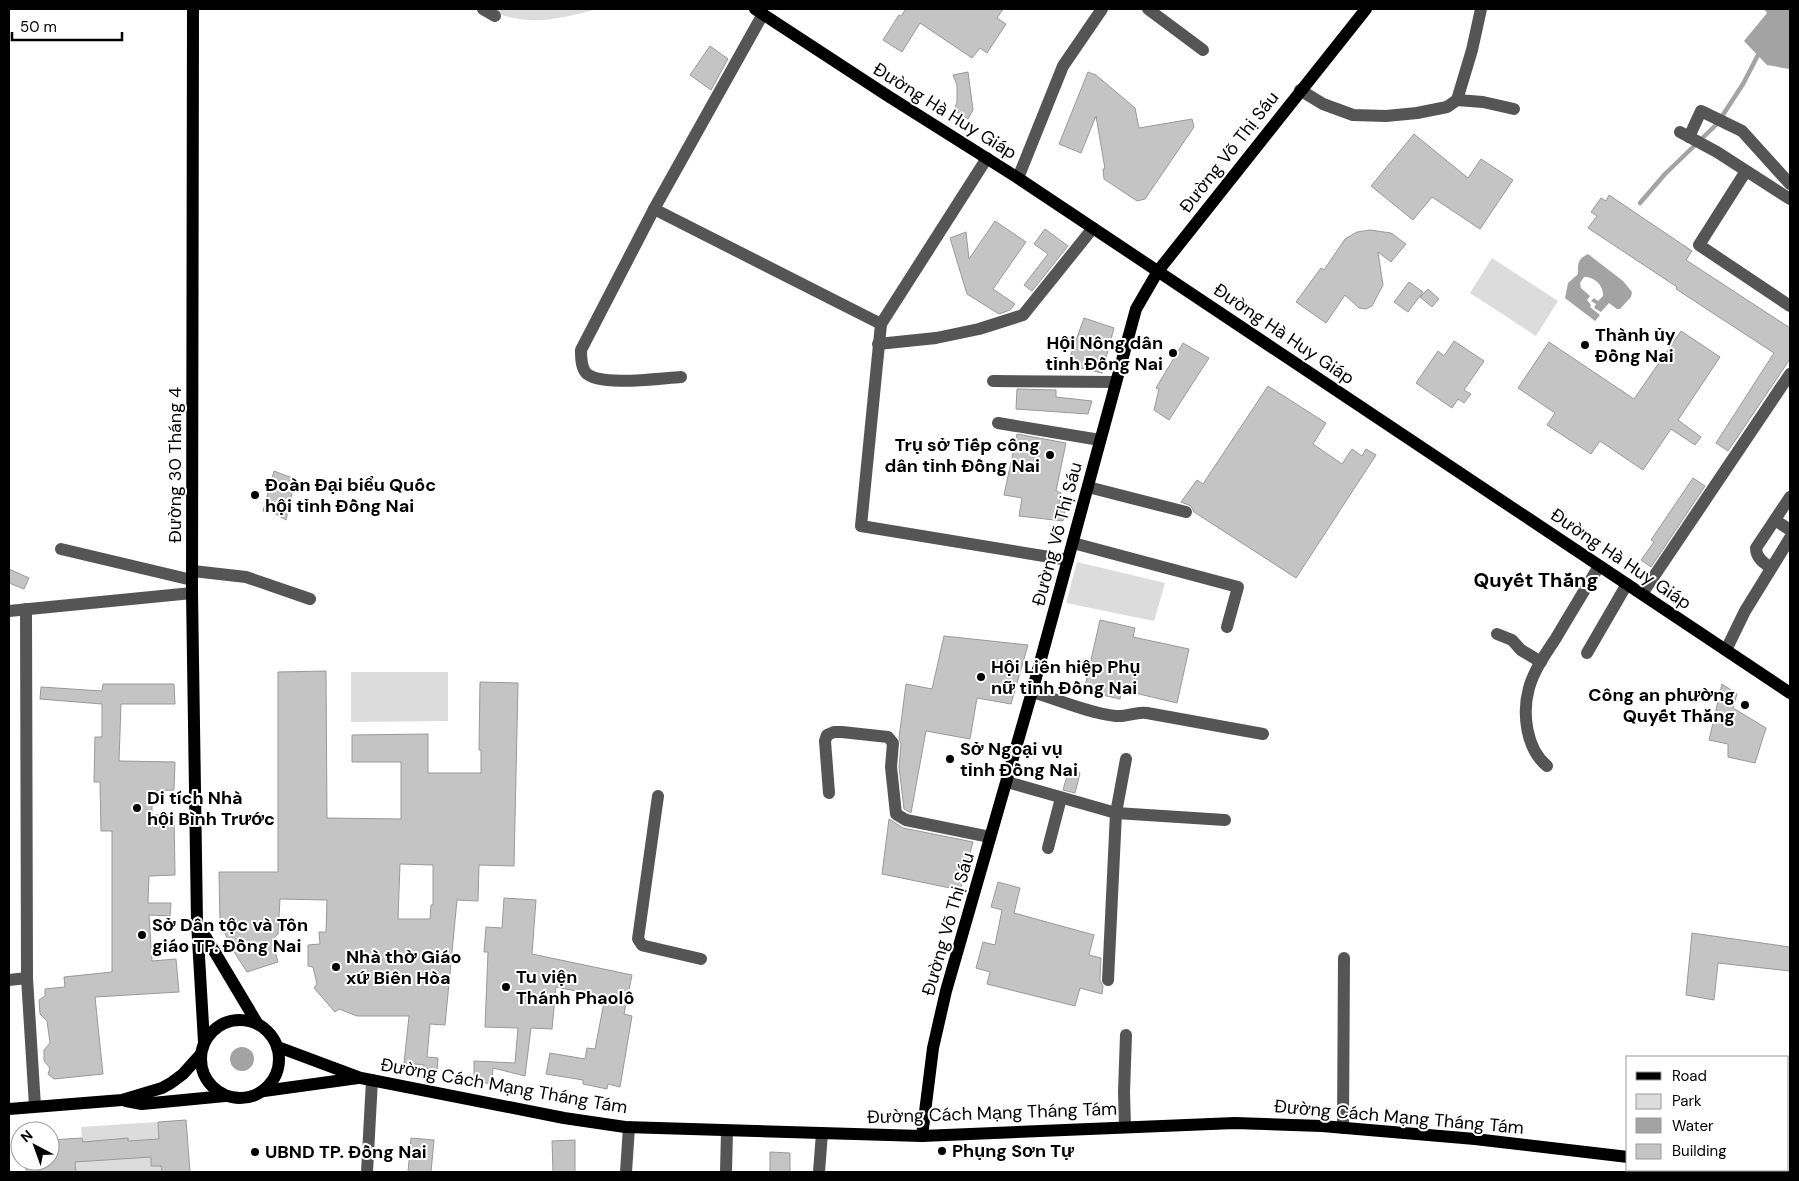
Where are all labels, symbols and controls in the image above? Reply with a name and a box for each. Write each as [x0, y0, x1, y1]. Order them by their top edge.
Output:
scale bar [12, 10, 122, 42]
text: 50 m [20, 17, 57, 37]
street label: Đường Hà Huy Giáp [869, 57, 1021, 165]
street label: Đường Võ Thị Sáu [1174, 86, 1284, 218]
street label: Đường Hà Huy Giáp [1209, 278, 1359, 390]
place label: Thành ủy Đồng Nai [1595, 323, 1676, 368]
place label: Hội Nông dân tỉnh Đồng Nai [1045, 331, 1163, 376]
marker: Thành ủy Đồng Nai [1579, 339, 1591, 351]
marker: Hội Nông dân tỉnh Đồng Nai [1167, 347, 1179, 359]
street label: Đường 30 Tháng 4 [163, 387, 187, 543]
place label: Trụ sở Tiếp công dân tỉnh Đồng Nai [884, 433, 1040, 478]
marker: Trụ sở Tiếp công dân tỉnh Đồng Nai [1044, 449, 1056, 461]
street label: Đường Võ Thị Sáu [1026, 459, 1088, 609]
place label: Đoàn Đại biểu Quốc hội tỉnh Đồng Nai [265, 473, 436, 518]
marker: Đoàn Đại biểu Quốc hội tỉnh Đồng Nai [249, 489, 261, 501]
street label: Đường Hà Huy Giáp [1546, 503, 1696, 615]
district label: Quyết Thắng [1474, 567, 1598, 593]
place label: Hội Liên hiệp Phụ nữ tỉnh Đồng Nai [991, 655, 1140, 700]
marker: Hội Liên hiệp Phụ nữ tỉnh Đồng Nai [975, 671, 987, 683]
place label: Công an phường Quyết Thắng [1588, 683, 1735, 728]
marker: Công an phường Quyết Thắng [1739, 699, 1751, 711]
place label: Sở Ngoại vụ tỉnh Đồng Nai [960, 737, 1078, 782]
marker: Sở Ngoại vụ tỉnh Đồng Nai [944, 753, 956, 765]
place label: Di tích Nhà hội Bình Trước [147, 786, 275, 831]
marker: Di tích Nhà hội Bình Trước [131, 802, 143, 814]
street label: Đường Võ Thị Sáu [916, 850, 980, 998]
place label: Sở Dân tộc và Tôn giáo TP. Đồng Nai [152, 913, 308, 958]
marker: Sở Dân tộc và Tôn giáo TP. Đồng Nai [136, 929, 148, 941]
place label: Nhà thờ Giáo xứ Biên Hòa [346, 945, 461, 990]
marker: Nhà thờ Giáo xứ Biên Hòa [330, 961, 342, 973]
place label: Tu viện Thánh Phaolô [516, 965, 634, 1010]
marker: Tu viện Thánh Phaolô [500, 981, 512, 993]
street label: Đường Cách Mạng Tháng Tám [379, 1052, 629, 1120]
legend [1626, 1056, 1789, 1171]
text: Road [1672, 1066, 1707, 1086]
text: Park [1672, 1091, 1702, 1111]
street label: Đường Cách Mạng Tháng Tám [1273, 1094, 1525, 1140]
street label: Đường Cách Mạng Tháng Tám [867, 1097, 1117, 1129]
text: Water [1672, 1116, 1714, 1136]
north arrow [10, 1121, 60, 1171]
text: N [17, 1126, 36, 1146]
place label: Phụng Sơn Tự [952, 1139, 1075, 1163]
place label: UBND TP. Đồng Nai [265, 1140, 427, 1164]
text: Building [1672, 1141, 1727, 1161]
marker: Phụng Sơn Tự [936, 1145, 948, 1157]
marker: UBND TP. Đồng Nai [249, 1146, 261, 1158]

